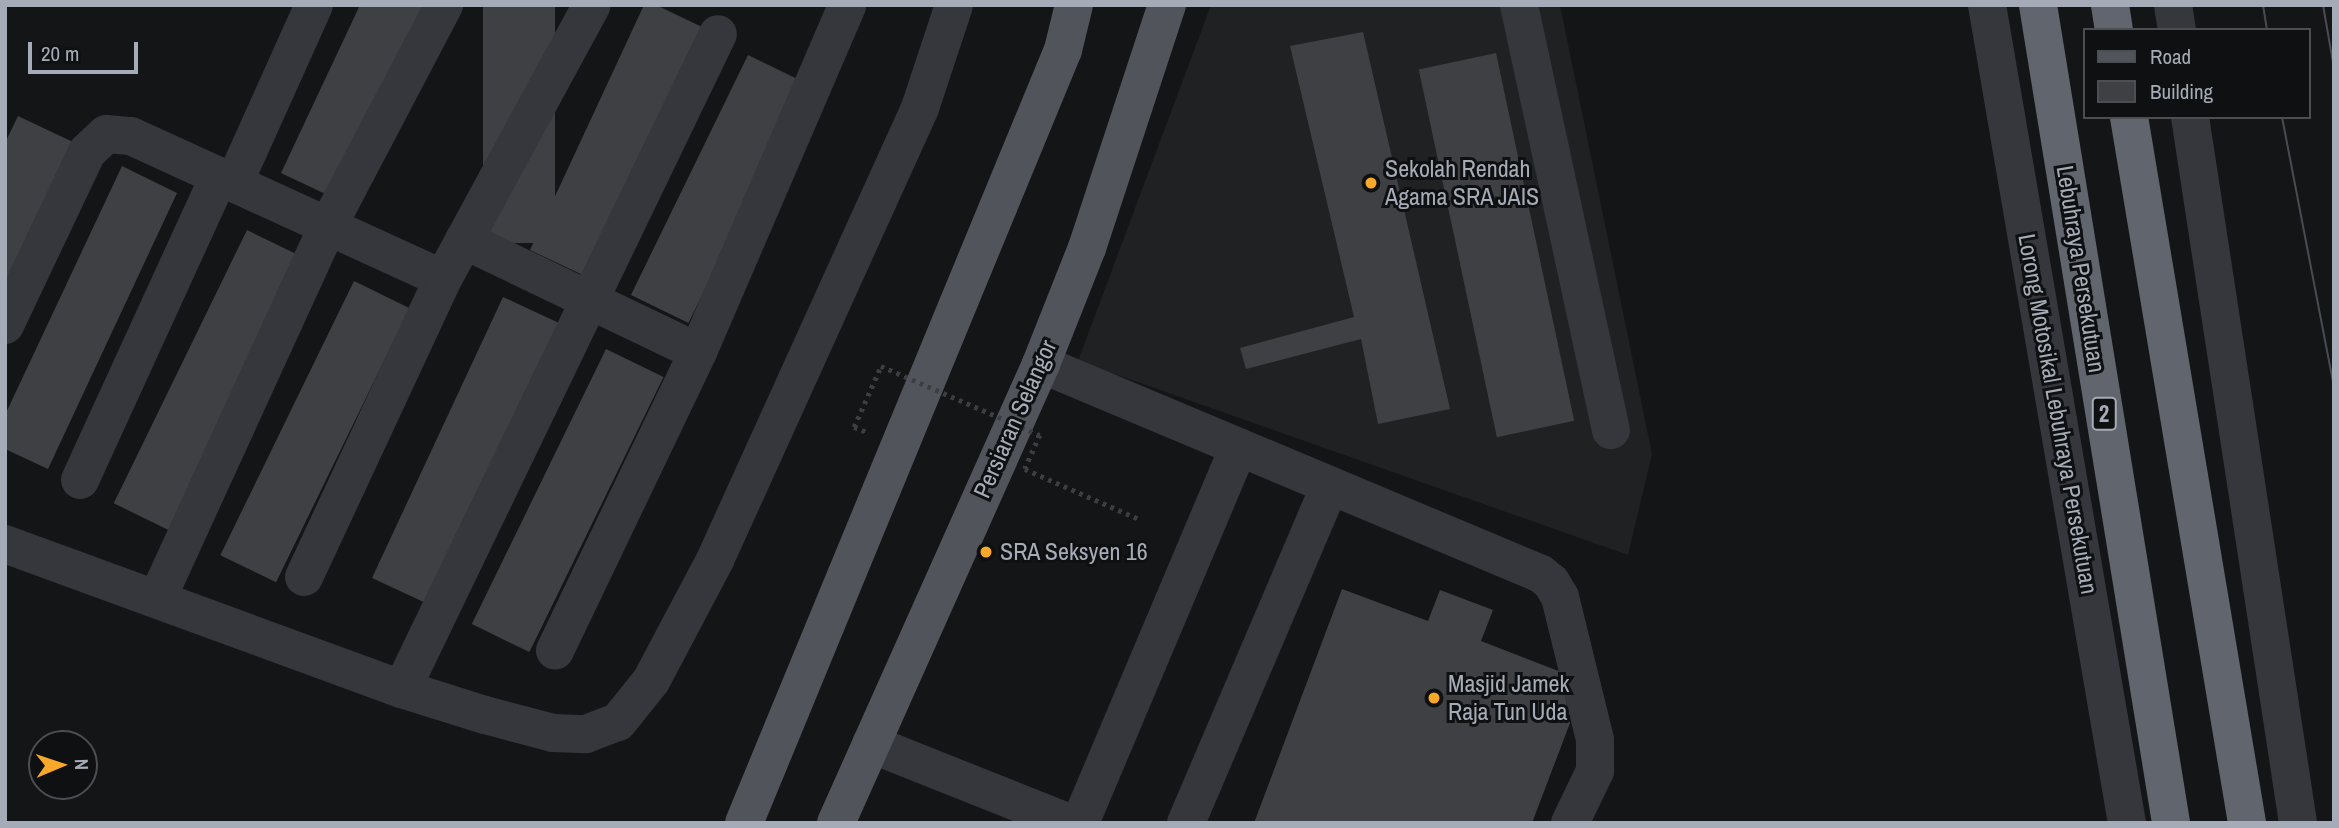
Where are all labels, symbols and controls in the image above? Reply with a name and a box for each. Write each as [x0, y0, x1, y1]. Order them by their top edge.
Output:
scale bar [32, 28, 142, 72]
legend [2084, 28, 2311, 119]
text: 20 m [41, 39, 79, 68]
text: Road [2150, 42, 2191, 71]
text: Building [2150, 77, 2213, 106]
place label: Sekolah Rendah Agama SRA JAIS [1385, 155, 1540, 211]
street label: Lebuhraya Persekutuan [2050, 164, 2112, 374]
marker: Sekolah Rendah Agama SRA JAIS [1363, 175, 1379, 191]
street label: Lorong Motosikal Lebuhraya Persekutuan [2012, 232, 2104, 596]
street label: Persiaran Selangor [967, 336, 1063, 502]
road number: 2 [2092, 394, 2116, 434]
place label: SRA Seksyen 16 [1000, 538, 1149, 566]
marker: SRA Seksyen 16 [978, 544, 994, 560]
place label: Masjid Jamek Raja Tun Uda [1448, 670, 1569, 726]
marker: Masjid Jamek Raja Tun Uda [1426, 690, 1442, 706]
north arrow [28, 730, 98, 800]
text: N [69, 758, 95, 770]

